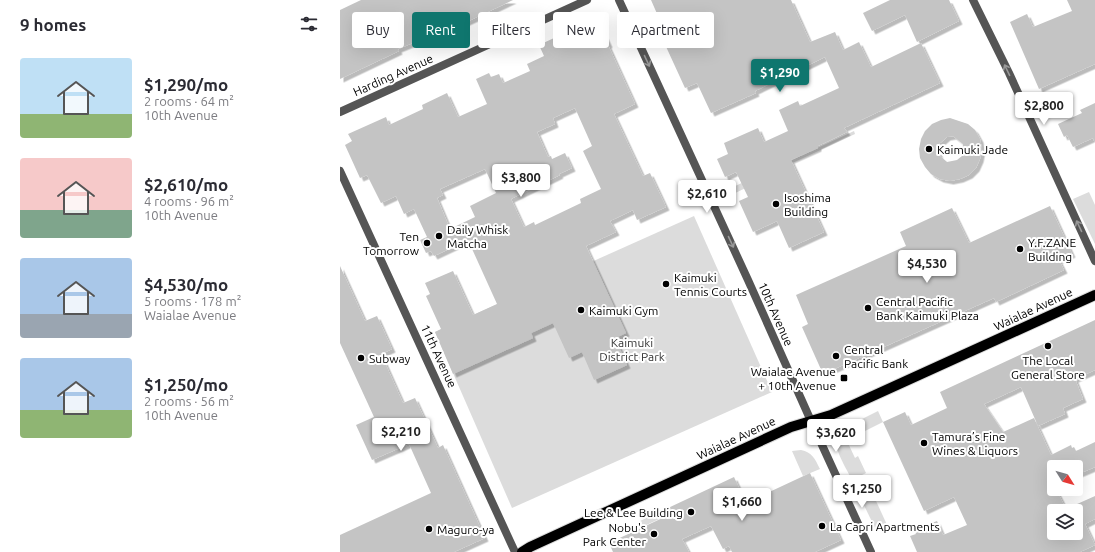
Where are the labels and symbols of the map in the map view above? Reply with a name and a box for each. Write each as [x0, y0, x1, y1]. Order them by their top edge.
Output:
street label: Harding Avenue [351, 52, 435, 98]
one-way arrow [644, 54, 651, 66]
pin: $1,290 [747, 59, 813, 93]
one-way arrow [1003, 64, 1010, 76]
pin: $2,800 [1011, 92, 1077, 126]
place label: Kaimuki Jade [937, 143, 1008, 156]
marker: Kaimuki Jade [924, 144, 934, 154]
pin: $3,800 [488, 164, 554, 198]
pin: $2,610 [674, 180, 740, 214]
place label: Isoshima Building [784, 191, 831, 218]
marker: Isoshima Building [771, 199, 781, 209]
one-way arrow [1074, 220, 1082, 232]
place label: Daily Whisk Matcha [447, 223, 508, 250]
place label: Ten Tomorrow [363, 230, 420, 257]
marker: Daily Whisk Matcha [434, 231, 444, 241]
one-way arrow [728, 236, 735, 248]
place label: Y.F.ZANE Building [1028, 236, 1076, 263]
marker: Ten Tomorrow [422, 238, 432, 248]
marker: Y.F.ZANE Building [1015, 244, 1025, 254]
pin: $4,530 [894, 250, 960, 284]
place label: Kaimuki Tennis Courts [674, 271, 747, 298]
marker: Kaimuki Tennis Courts [661, 279, 671, 289]
street label: 10th Avenue [756, 280, 796, 348]
street label: Waialae Avenue [992, 285, 1074, 333]
place label: Central Pacific Bank Kaimuki Plaza [876, 295, 979, 322]
marker: Central Pacific Bank Kaimuki Plaza [863, 303, 873, 313]
place label: Kaimuki Gym [589, 304, 658, 317]
marker: Kaimuki Gym [576, 305, 586, 315]
street label: 11th Avenue [419, 322, 459, 390]
park label: Kaimuki District Park [599, 336, 665, 363]
marker: The Local General Store [1043, 341, 1053, 351]
place label: Central Pacific Bank [844, 343, 908, 370]
marker: Central Pacific Bank [831, 351, 841, 361]
place label: Subway [369, 352, 411, 365]
marker: Subway [356, 353, 366, 363]
place label: The Local General Store [1011, 354, 1085, 381]
place label: Waialae Avenue + 10th Avenue [751, 365, 836, 392]
marker: Waialae Avenue + 10th Avenue [839, 373, 849, 383]
street label: Waialae Avenue [695, 414, 777, 462]
pin: $2,210 [368, 418, 434, 452]
pin: $3,620 [803, 419, 869, 453]
place label: Tamura’s Fine Wines & Liquors [932, 430, 1018, 457]
marker: Tamura’s Fine Wines & Liquors [919, 438, 929, 448]
north arrow [1047, 460, 1083, 496]
pin: $1,250 [829, 475, 895, 509]
pin: $1,660 [709, 488, 775, 522]
place label: Lee & Lee Building [584, 506, 683, 519]
marker: Lee & Lee Building [686, 507, 696, 517]
place label: La Capri Apartments [830, 520, 940, 533]
place label: Nobu's Park Center [583, 521, 646, 548]
marker: La Capri Apartments [817, 521, 827, 531]
place label: Maguro-ya [437, 523, 494, 536]
marker: Maguro-ya [424, 524, 434, 534]
marker: Nobu's Park Center [649, 529, 659, 539]

